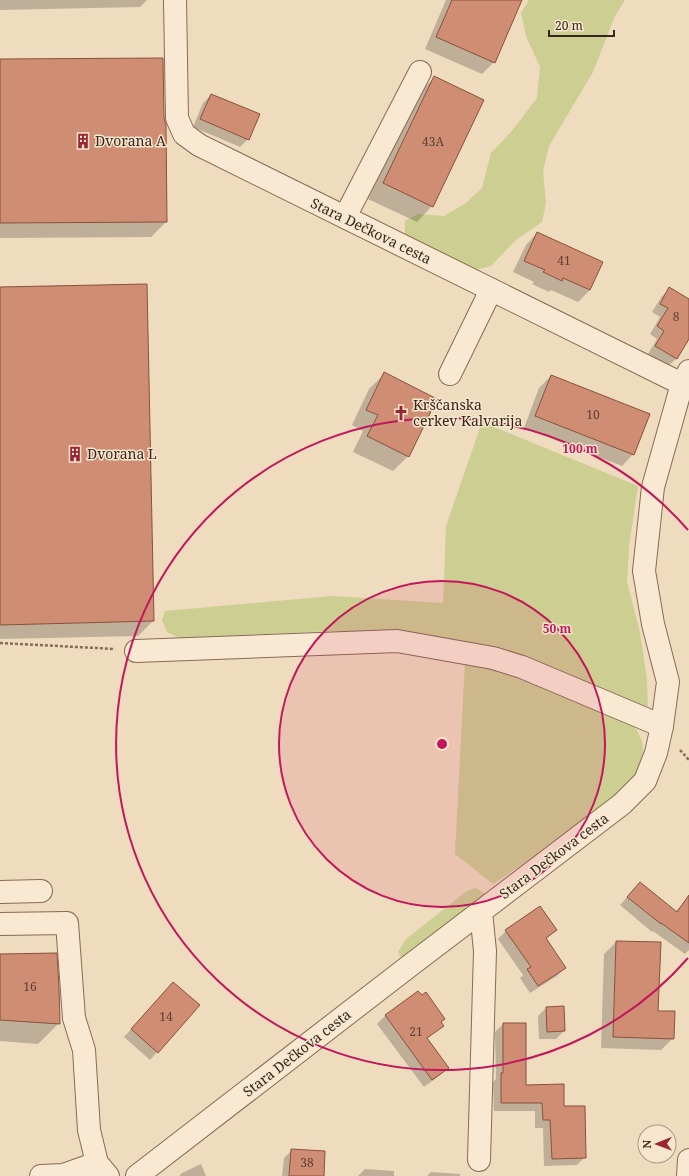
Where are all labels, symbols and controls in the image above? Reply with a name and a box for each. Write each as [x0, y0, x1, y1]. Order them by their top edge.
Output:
scale bar [549, 12, 614, 38]
text: 20 m [555, 17, 583, 34]
place label: Dvorana A [95, 131, 166, 150]
building icon: Dvorana A [74, 132, 92, 150]
house number: 43A [422, 133, 444, 150]
street label: Stara Dečkova cesta [308, 193, 435, 268]
house number: 41 [557, 252, 571, 269]
house number: 8 [673, 308, 680, 325]
place label: Krščanska cerkev Kalvarija [413, 395, 522, 430]
church icon: Krščanska cerkev Kalvarija [392, 404, 410, 422]
house number: 10 [586, 406, 600, 423]
text: 100 m [562, 440, 598, 457]
place label: Dvorana L [87, 444, 157, 463]
building icon: Dvorana L [66, 445, 84, 463]
text: 50 m [543, 620, 571, 637]
centre of rings [435, 737, 449, 751]
street label: Stara Dečkova cesta [495, 808, 612, 903]
house number: 16 [23, 978, 37, 995]
street label: Stara Dečkova cesta [239, 1004, 355, 1101]
house number: 14 [159, 1008, 173, 1025]
house number: 21 [409, 1023, 423, 1040]
north arrow [637, 1124, 677, 1164]
text: N [639, 1139, 654, 1149]
house number: 38 [300, 1154, 314, 1171]

